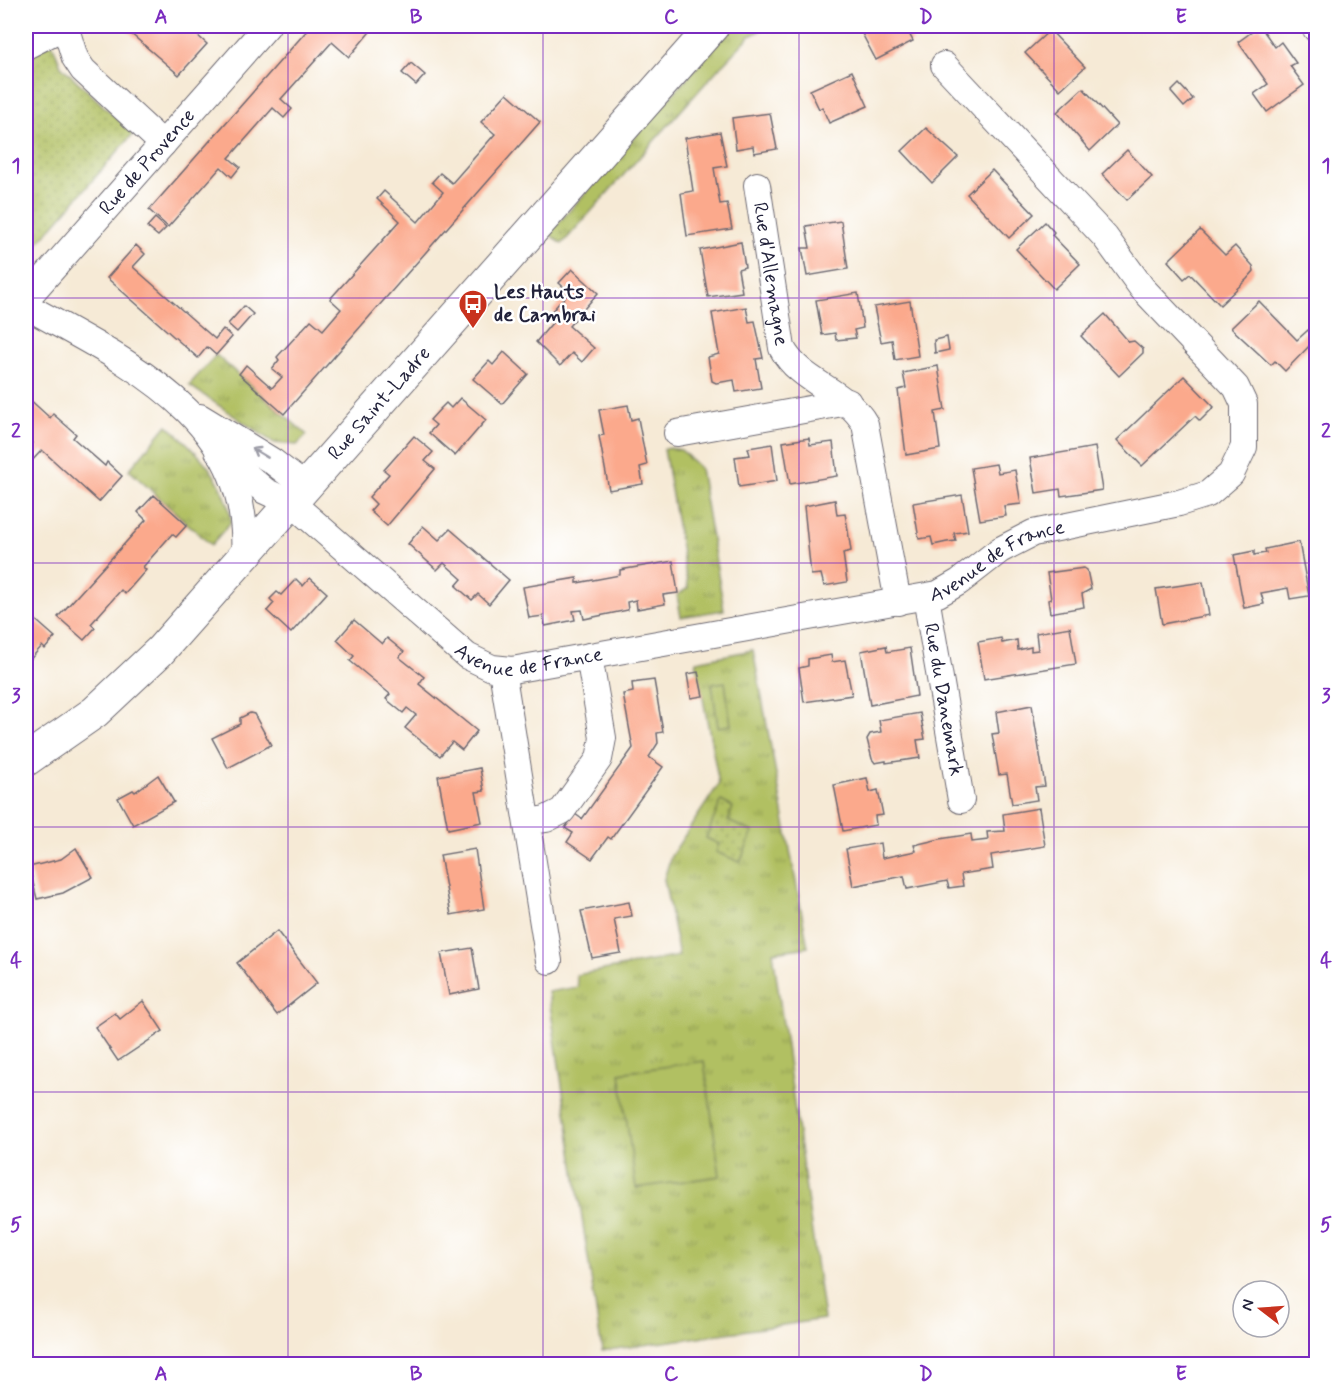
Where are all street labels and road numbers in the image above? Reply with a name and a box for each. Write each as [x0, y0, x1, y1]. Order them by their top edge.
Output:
street label: Rue de Provence [93, 103, 201, 221]
street label: Rue d'Allemagne [746, 200, 795, 348]
street label: Rue Saint-Ladre [322, 341, 437, 466]
street label: Avenue de France [928, 513, 1067, 609]
street label: Rue du Danemark [917, 621, 970, 778]
street label: Avenue de France [448, 637, 605, 684]

